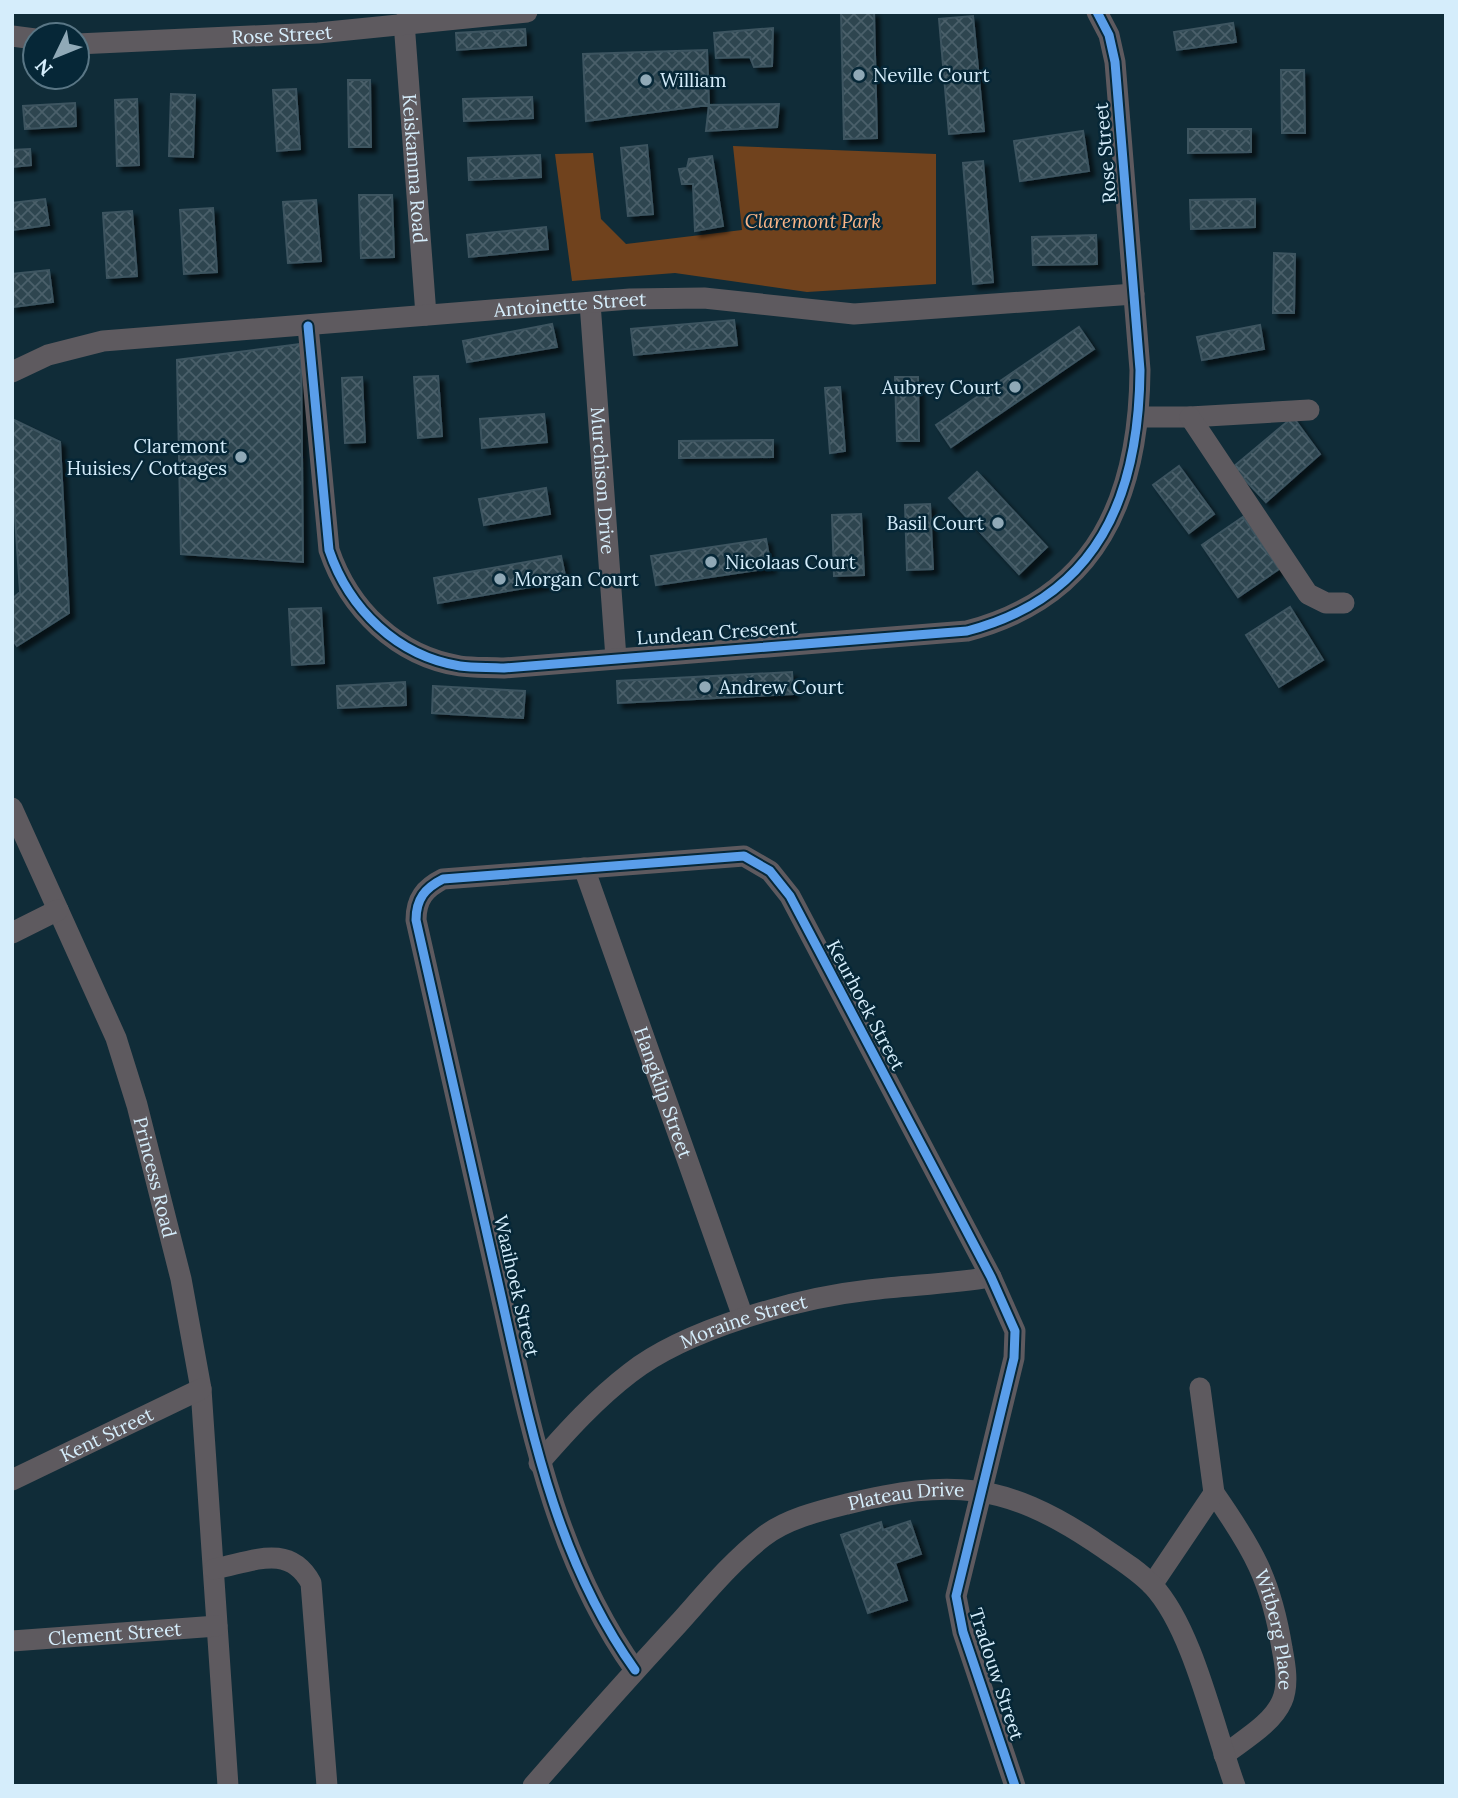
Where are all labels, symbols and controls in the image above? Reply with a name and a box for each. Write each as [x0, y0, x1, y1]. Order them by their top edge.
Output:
street label: Rose Street [231, 20, 334, 49]
north arrow [21, 21, 91, 91]
text: N [30, 54, 57, 81]
place label: Neville Court [873, 63, 990, 87]
marker: Neville Court [851, 67, 867, 83]
place label: William [660, 68, 726, 92]
marker: William [638, 72, 654, 88]
street label: Keiskamma Road [397, 93, 433, 244]
street label: Rose Street [1089, 101, 1121, 204]
park label: Claremont Park [745, 209, 881, 233]
street label: Antoinette Street [492, 287, 647, 322]
place label: Aubrey Court [881, 375, 1002, 399]
marker: Aubrey Court [1007, 379, 1023, 395]
street label: Murchison Drive [586, 406, 620, 555]
place label: Claremont Huisies/ Cottages [67, 434, 228, 481]
marker: Claremont Huisies/ Cottages [233, 449, 249, 465]
place label: Basil Court [887, 511, 985, 535]
marker: Basil Court [990, 515, 1006, 531]
place label: Nicolaas Court [725, 550, 857, 574]
marker: Nicolaas Court [703, 554, 719, 570]
place label: Morgan Court [514, 567, 639, 591]
marker: Morgan Court [492, 571, 508, 587]
street label: Lundean Crescent [636, 614, 799, 650]
place label: Andrew Court [718, 675, 844, 699]
marker: Andrew Court [697, 679, 713, 695]
street label: Keurhoek Street [822, 936, 911, 1075]
street label: Hangklip Street [629, 1023, 698, 1162]
street label: Princess Road [128, 1114, 182, 1240]
street label: Waaihoek Street [489, 1213, 545, 1360]
street label: Moraine Street [676, 1289, 810, 1353]
street label: Kent Street [56, 1402, 158, 1467]
street label: Plateau Drive [846, 1477, 965, 1515]
street label: Witberg Place [1249, 1566, 1298, 1691]
street label: Tradouw Street [964, 1605, 1030, 1744]
street label: Clement Street [47, 1617, 183, 1650]

